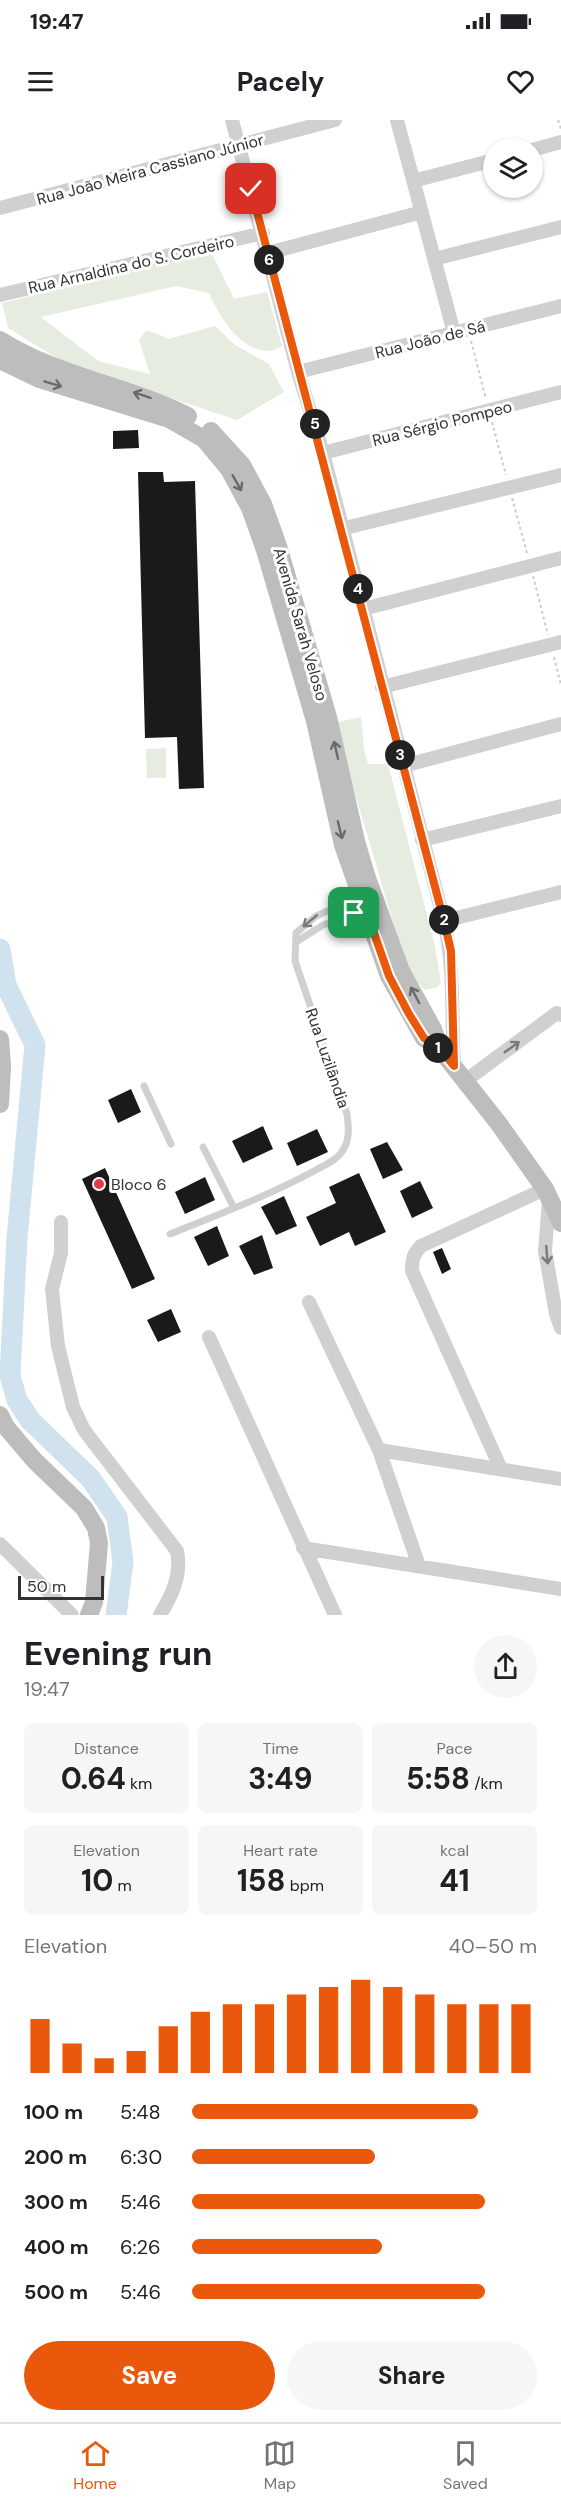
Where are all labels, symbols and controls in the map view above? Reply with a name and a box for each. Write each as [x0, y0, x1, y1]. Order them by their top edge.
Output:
text: 19:47 [30, 7, 84, 36]
text: Pacely [237, 64, 324, 99]
icon: menu [24, 65, 57, 98]
icon: heart [504, 65, 537, 98]
street label: Rua João Meira Cassiano Júnior [34, 129, 266, 210]
map controls [483, 138, 543, 198]
button: layers [483, 138, 543, 198]
pin [225, 163, 276, 214]
icon: check [234, 172, 267, 205]
street label: Rua Arnaldina do S. Cordeiro [26, 231, 236, 298]
pin: 6 [254, 245, 284, 275]
text: 6 [264, 249, 274, 270]
street label: Rua João de Sá [373, 316, 487, 363]
one-way arrow [43, 379, 62, 390]
one-way arrow [133, 389, 152, 400]
street label: Rua Sérgio Pompeo [370, 396, 514, 451]
pin: 5 [300, 409, 330, 439]
text: 5 [310, 413, 320, 434]
one-way arrow [232, 473, 243, 491]
street label: Avenida Sarah Veloso [269, 545, 332, 703]
pin: 4 [343, 574, 373, 604]
text: 4 [353, 578, 363, 599]
pin: 3 [385, 740, 415, 770]
one-way arrow [330, 741, 342, 760]
text: 3 [395, 744, 405, 765]
one-way arrow [334, 820, 346, 839]
pin [328, 887, 379, 938]
icon: arrive [337, 896, 370, 929]
pin: 2 [429, 905, 459, 935]
text: 2 [439, 909, 449, 930]
one-way arrow [302, 915, 318, 928]
one-way arrow [408, 987, 420, 1005]
street label: Rua Luzilândia [301, 1005, 354, 1111]
pin: 1 [423, 1033, 453, 1063]
text: 1 [435, 1037, 441, 1058]
one-way arrow [504, 1040, 520, 1053]
place label: Bloco 6 [111, 1174, 167, 1195]
marker: Bloco 6 [92, 1177, 106, 1191]
one-way arrow [542, 1244, 553, 1264]
scale bar [18, 1573, 104, 1600]
text: 50 m [27, 1576, 66, 1597]
text: Evening run [24, 1632, 212, 1675]
button: share [474, 1635, 537, 1698]
text: 19:47 [24, 1676, 70, 1702]
text: Distance [74, 1738, 139, 1759]
text: Time [262, 1738, 299, 1759]
text: Pace [437, 1738, 472, 1759]
text: 0.64 [61, 1759, 126, 1798]
text: 3:49 [248, 1759, 313, 1798]
text: 5:58 [406, 1759, 470, 1798]
text: km [126, 1773, 152, 1794]
text: /km [470, 1773, 503, 1794]
text: Elevation [73, 1840, 140, 1861]
text: Heart rate [243, 1840, 318, 1861]
text: kcal [440, 1840, 469, 1861]
text: 10 [81, 1861, 113, 1900]
text: 158 [237, 1861, 286, 1900]
text: 41 [439, 1861, 470, 1900]
text: m [113, 1875, 132, 1896]
text: bpm [286, 1875, 324, 1896]
text: Elevation [24, 1933, 107, 1959]
text: 40–50 m [449, 1933, 537, 1959]
text: 100 m [24, 2099, 83, 2125]
text: 5:48 [120, 2099, 161, 2125]
text: 200 m [24, 2144, 87, 2170]
text: 6:30 [120, 2144, 162, 2170]
text: 300 m [24, 2189, 88, 2215]
text: 5:46 [120, 2189, 161, 2215]
text: 400 m [24, 2234, 89, 2260]
text: 6:26 [120, 2234, 161, 2260]
text: 500 m [24, 2279, 88, 2305]
text: 5:46 [120, 2279, 161, 2305]
button: Save [24, 2341, 275, 2410]
button: Share [287, 2341, 537, 2410]
tab: Home [73, 2437, 117, 2494]
tab: Map [263, 2437, 296, 2494]
tab: Saved [443, 2437, 488, 2494]

